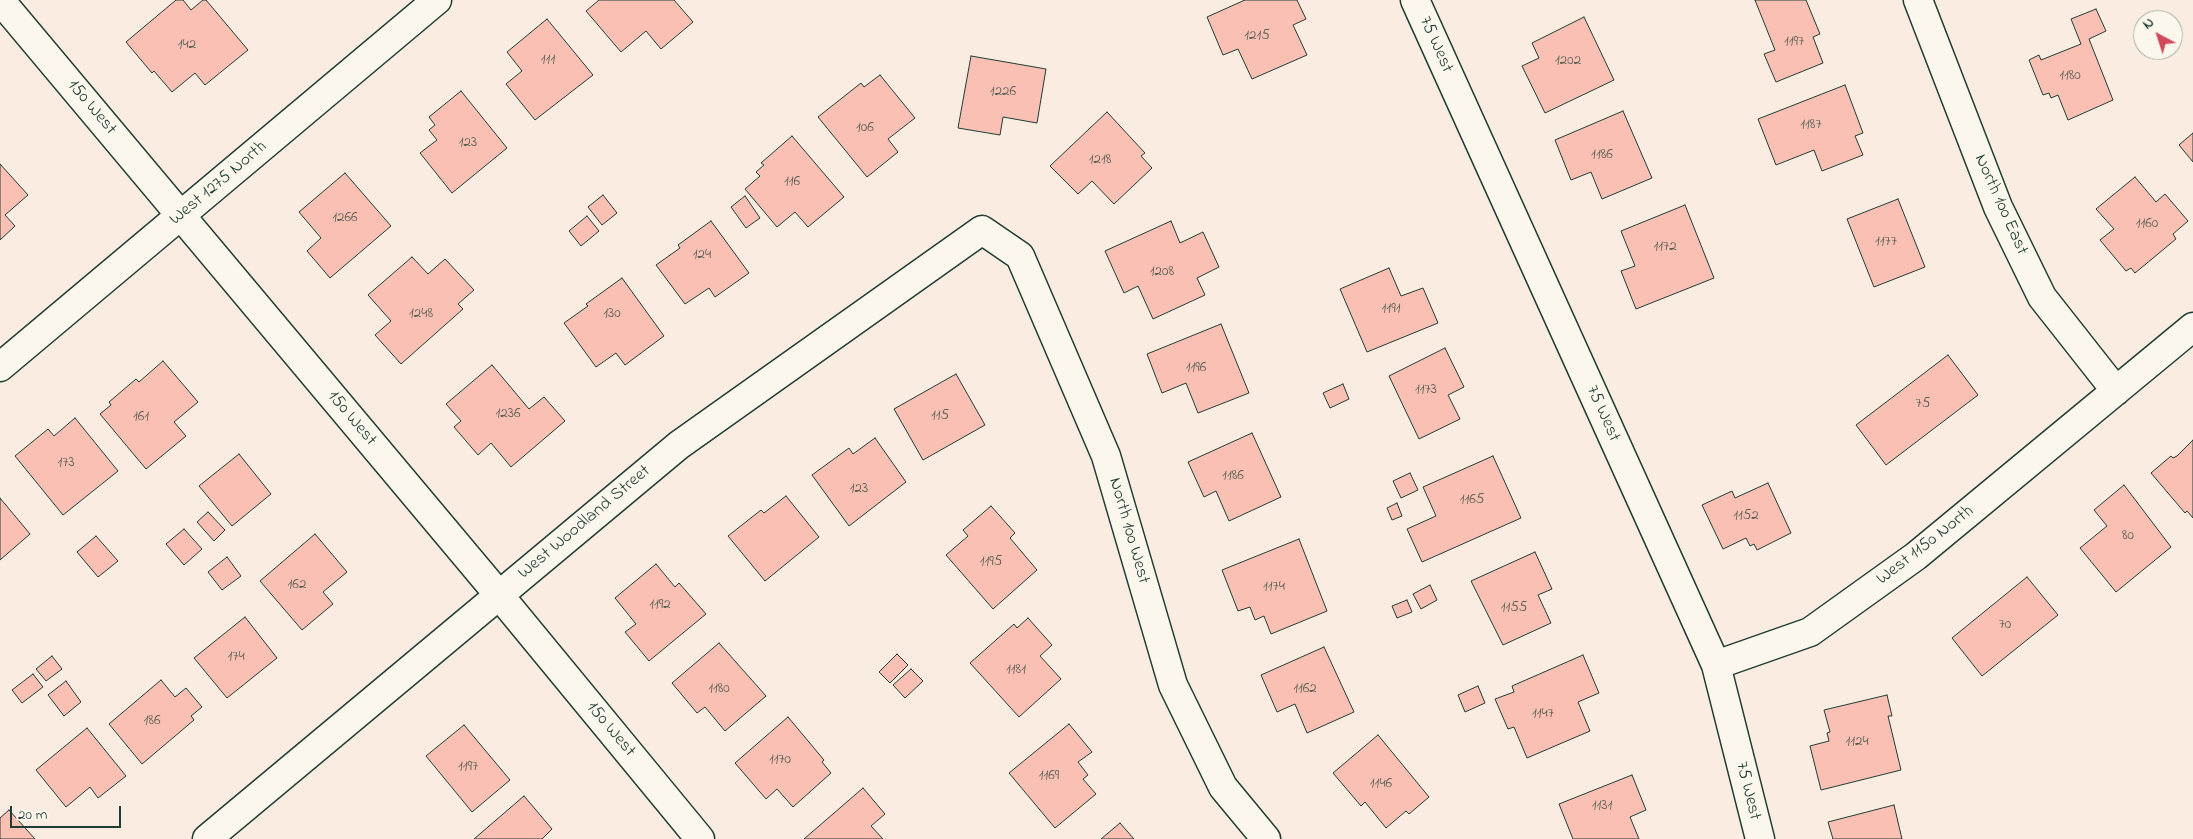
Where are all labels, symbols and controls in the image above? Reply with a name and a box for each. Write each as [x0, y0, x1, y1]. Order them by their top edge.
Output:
north arrow [2133, 10, 2183, 60]
street label: 75 West [1413, 13, 1457, 77]
text: N [2138, 13, 2159, 35]
house number: 1215 [1244, 28, 1270, 46]
house number: 1197 [1784, 34, 1804, 52]
house number: 142 [178, 37, 196, 55]
house number: 111 [541, 52, 555, 70]
house number: 1202 [1555, 53, 1581, 71]
house number: 1180 [2059, 68, 2081, 86]
street label: 150 West [62, 76, 120, 140]
house number: 1226 [990, 84, 1016, 102]
house number: 1187 [1800, 117, 1822, 135]
house number: 106 [856, 120, 874, 138]
house number: 123 [459, 135, 477, 153]
street label: West 1275 North [166, 137, 272, 231]
house number: 1186 [1591, 147, 1613, 165]
street label: North 100 East [1968, 151, 2032, 259]
house number: 1218 [1089, 152, 1111, 170]
house number: 116 [784, 174, 800, 192]
house number: 1266 [332, 210, 358, 228]
house number: 1160 [2136, 216, 2158, 234]
house number: 1177 [1875, 234, 1897, 252]
house number: 1172 [1653, 239, 1677, 257]
house number: 124 [693, 247, 711, 265]
house number: 1208 [1150, 264, 1174, 282]
house number: 1191 [1382, 301, 1400, 319]
house number: 1248 [409, 306, 433, 324]
house number: 130 [603, 306, 621, 324]
house number: 1196 [1186, 360, 1206, 378]
house number: 1173 [1415, 382, 1437, 400]
street label: 75 West [1580, 382, 1624, 446]
street label: 150 West [322, 387, 380, 451]
house number: 75 [1916, 396, 1930, 414]
house number: 1236 [495, 406, 521, 424]
house number: 115 [931, 408, 949, 426]
house number: 161 [133, 409, 149, 427]
house number: 173 [57, 455, 75, 473]
street label: West Woodland Street [514, 461, 656, 585]
house number: 1186 [1222, 468, 1244, 486]
street label: North 100 West [1103, 476, 1153, 586]
house number: 123 [850, 481, 868, 499]
house number: 1165 [1460, 492, 1484, 510]
street label: West 1150 North [1873, 501, 1979, 591]
house number: 1152 [1733, 508, 1759, 526]
house number: 80 [2122, 528, 2134, 546]
house number: 1195 [980, 554, 1002, 572]
house number: 162 [288, 577, 306, 595]
house number: 1174 [1263, 579, 1285, 597]
house number: 1192 [649, 597, 671, 615]
house number: 1155 [1501, 600, 1527, 618]
house number: 70 [1999, 617, 2011, 635]
house number: 174 [227, 649, 245, 667]
house number: 1181 [1006, 662, 1026, 680]
house number: 1180 [708, 681, 730, 699]
house number: 1162 [1293, 681, 1317, 699]
street label: 150 West [581, 698, 639, 762]
house number: 1147 [1532, 706, 1554, 724]
house number: 186 [144, 713, 160, 731]
house number: 1124 [1845, 734, 1869, 752]
house number: 1170 [769, 752, 791, 770]
house number: 1197 [458, 759, 478, 777]
street label: 75 West [1729, 760, 1765, 822]
house number: 1169 [1039, 768, 1059, 786]
house number: 1146 [1370, 776, 1392, 794]
scale bar [12, 796, 124, 828]
house number: 1131 [1592, 798, 1612, 816]
text: 20 m [18, 804, 47, 826]

